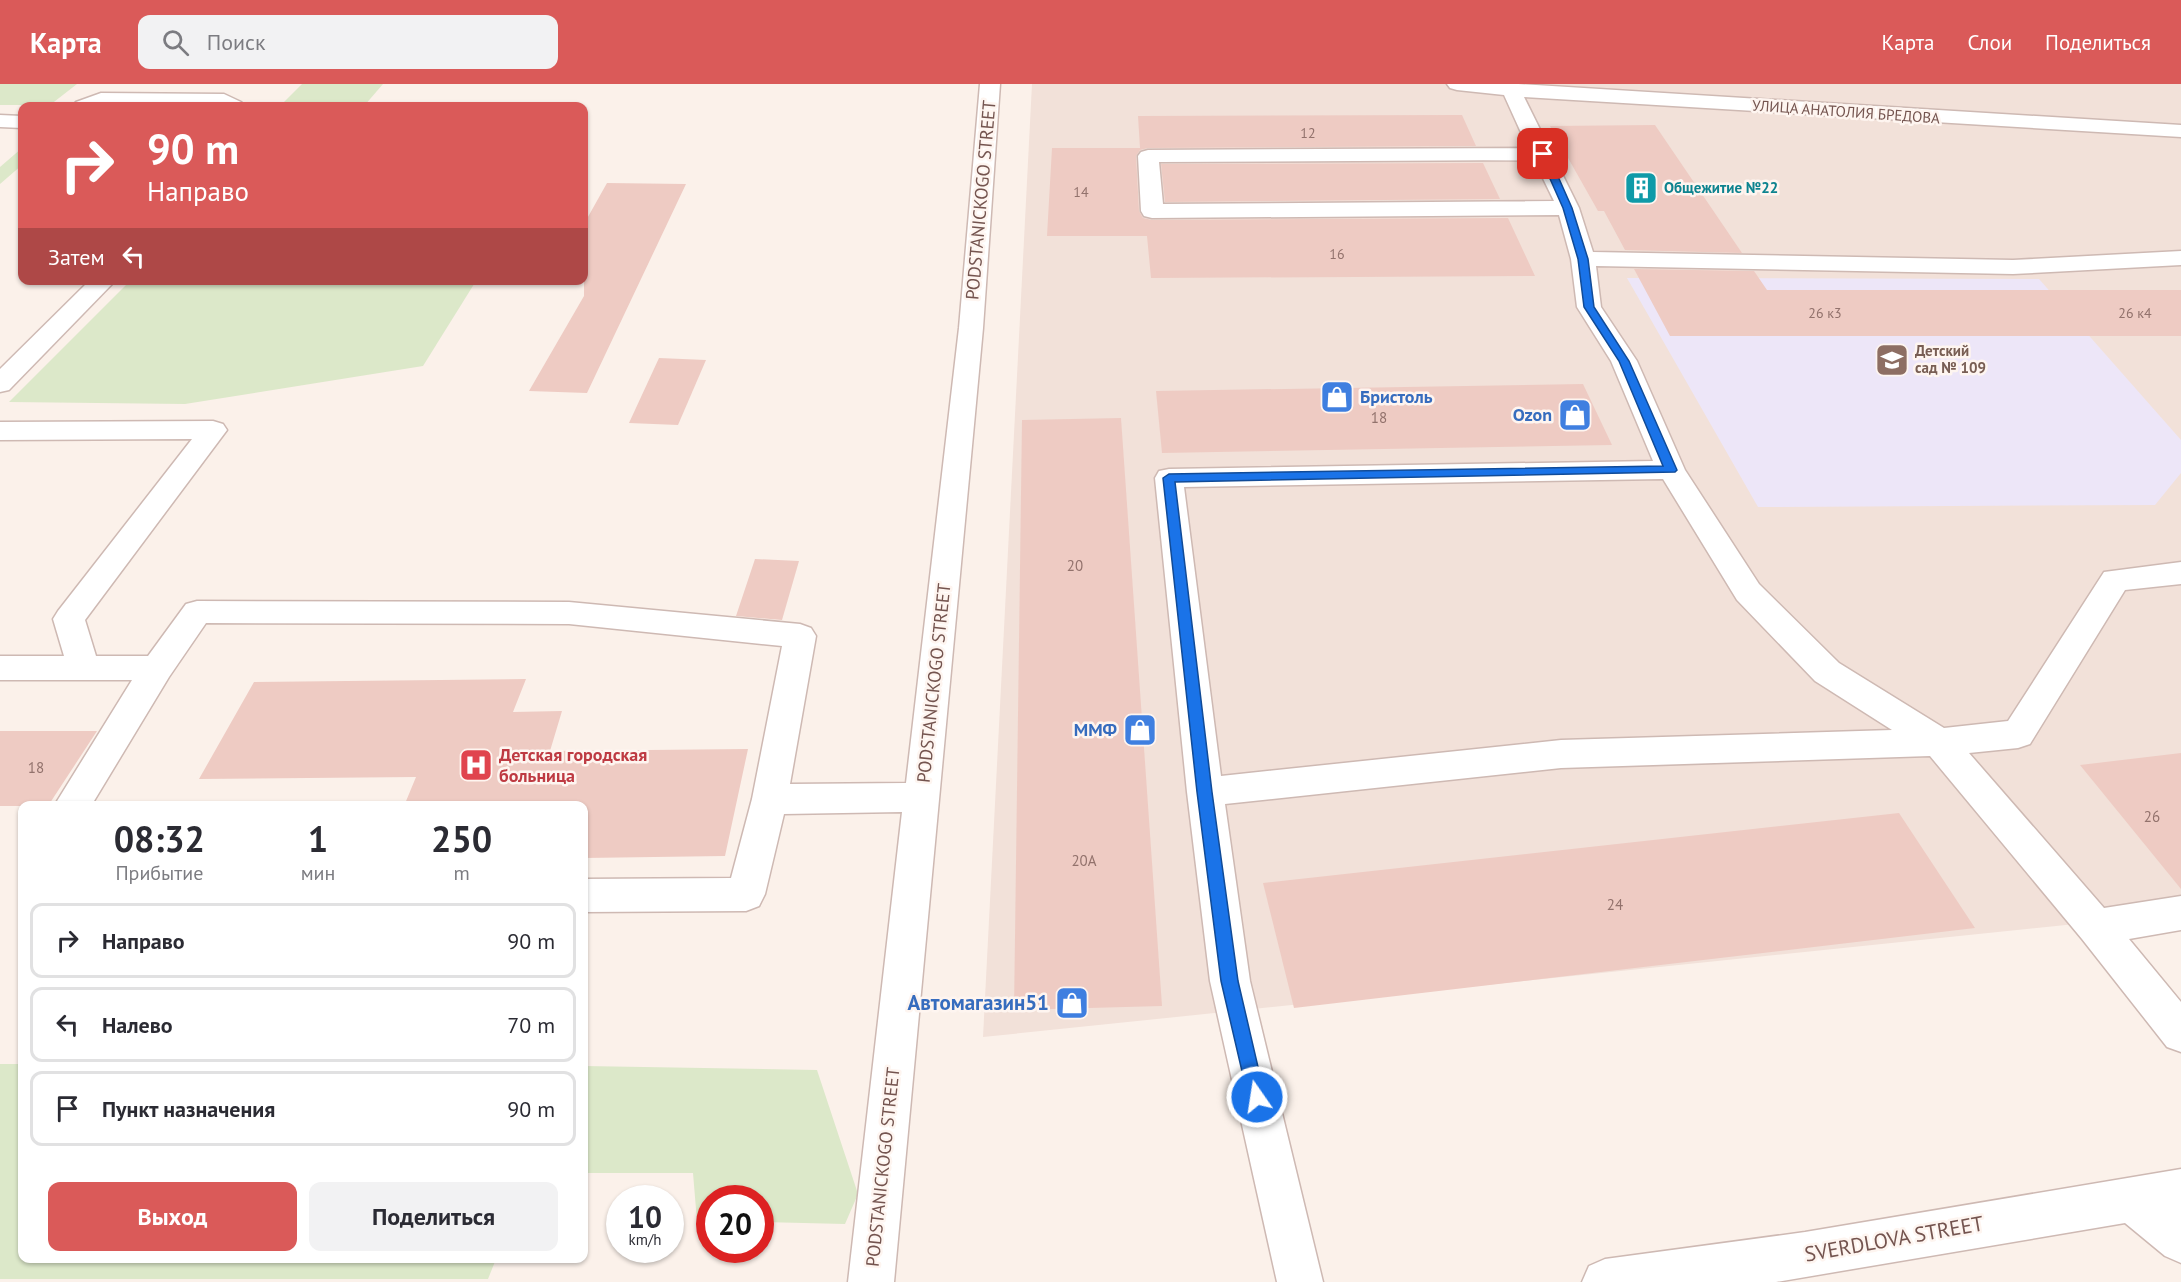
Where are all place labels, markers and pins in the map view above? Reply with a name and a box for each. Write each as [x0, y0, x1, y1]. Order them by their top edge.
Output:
pin [1517, 128, 1568, 179]
building icon: Общежитие №22 [1623, 170, 1659, 206]
place label: Общежитие №22 [1664, 178, 1778, 197]
place label: Детский сад № 109 [1915, 341, 1986, 377]
school or university icon: Детский сад № 109 [1874, 342, 1910, 378]
shop icon: Бристоль [1319, 379, 1355, 415]
place label: Бристоль [1360, 385, 1433, 408]
shop icon: Ozon [1557, 397, 1593, 433]
place label: Ozon [1513, 403, 1552, 426]
shop icon: ММФ [1122, 712, 1158, 748]
place label: ММФ [1074, 718, 1117, 741]
place label: Детская городская больница [499, 743, 647, 787]
hospital icon: Детская городская больница [458, 747, 494, 783]
shop icon: Автомагазин51 [1054, 985, 1090, 1021]
place label: Автомагазин51 [907, 989, 1049, 1016]

